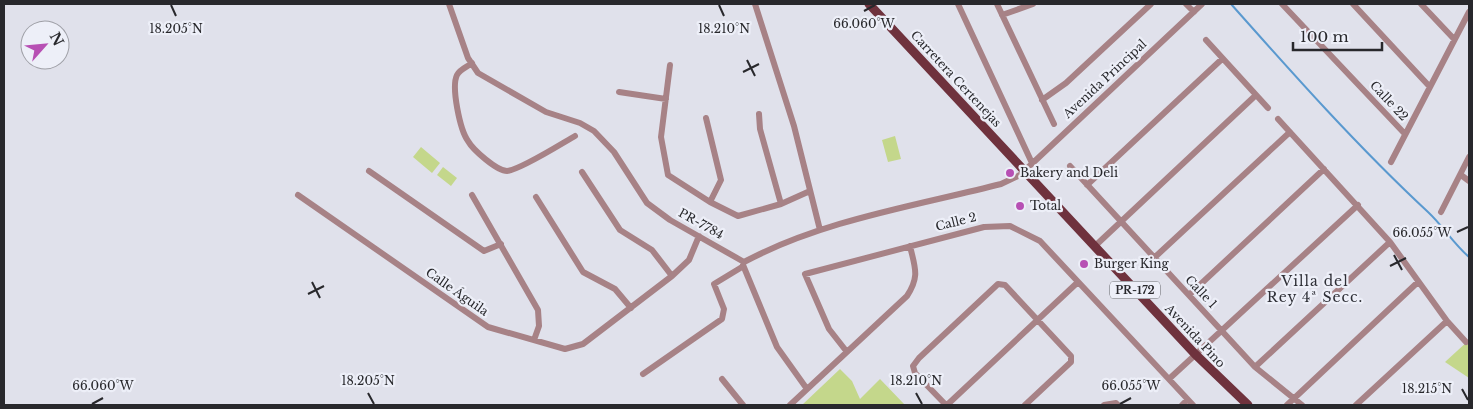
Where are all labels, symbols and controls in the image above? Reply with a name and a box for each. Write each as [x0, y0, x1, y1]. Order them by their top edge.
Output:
text: 66.060°W [833, 16, 896, 31]
north arrow [20, 20, 70, 70]
scale bar [1293, 20, 1382, 52]
text: 18.205°N [149, 21, 203, 36]
text: 18.210°N [698, 21, 750, 36]
street label: Carretera Certenejas [908, 27, 1005, 130]
text: 100 m [1300, 27, 1349, 46]
text: N [46, 29, 68, 49]
street label: Avenida Principal [1059, 36, 1150, 122]
street label: Calle 22 [1367, 78, 1412, 124]
place label: Bakery and Deli [1020, 165, 1118, 180]
marker: Bakery and Deli [1004, 167, 1016, 179]
place label: Total [1030, 198, 1061, 213]
marker: Total [1014, 200, 1026, 212]
street label: PR-7784 [676, 205, 727, 242]
street label: Calle 2 [934, 209, 978, 234]
text: 66.055°W [1393, 225, 1452, 240]
place label: Burger King [1094, 256, 1169, 271]
marker: Burger King [1078, 258, 1090, 270]
street label: Calle Águila [423, 264, 492, 319]
street label: Calle 1 [1182, 272, 1220, 311]
district label: Villa del Rey 4ª Secc. [1267, 272, 1363, 306]
road number: PR-172 [1110, 282, 1160, 298]
street label: Avenida Pino [1161, 300, 1229, 371]
text: 18.205°N [341, 373, 395, 388]
text: 18.210°N [890, 373, 942, 388]
text: 66.060°W [72, 378, 135, 393]
text: 66.055°W [1102, 378, 1161, 393]
text: 18.215°N [1402, 381, 1452, 396]

